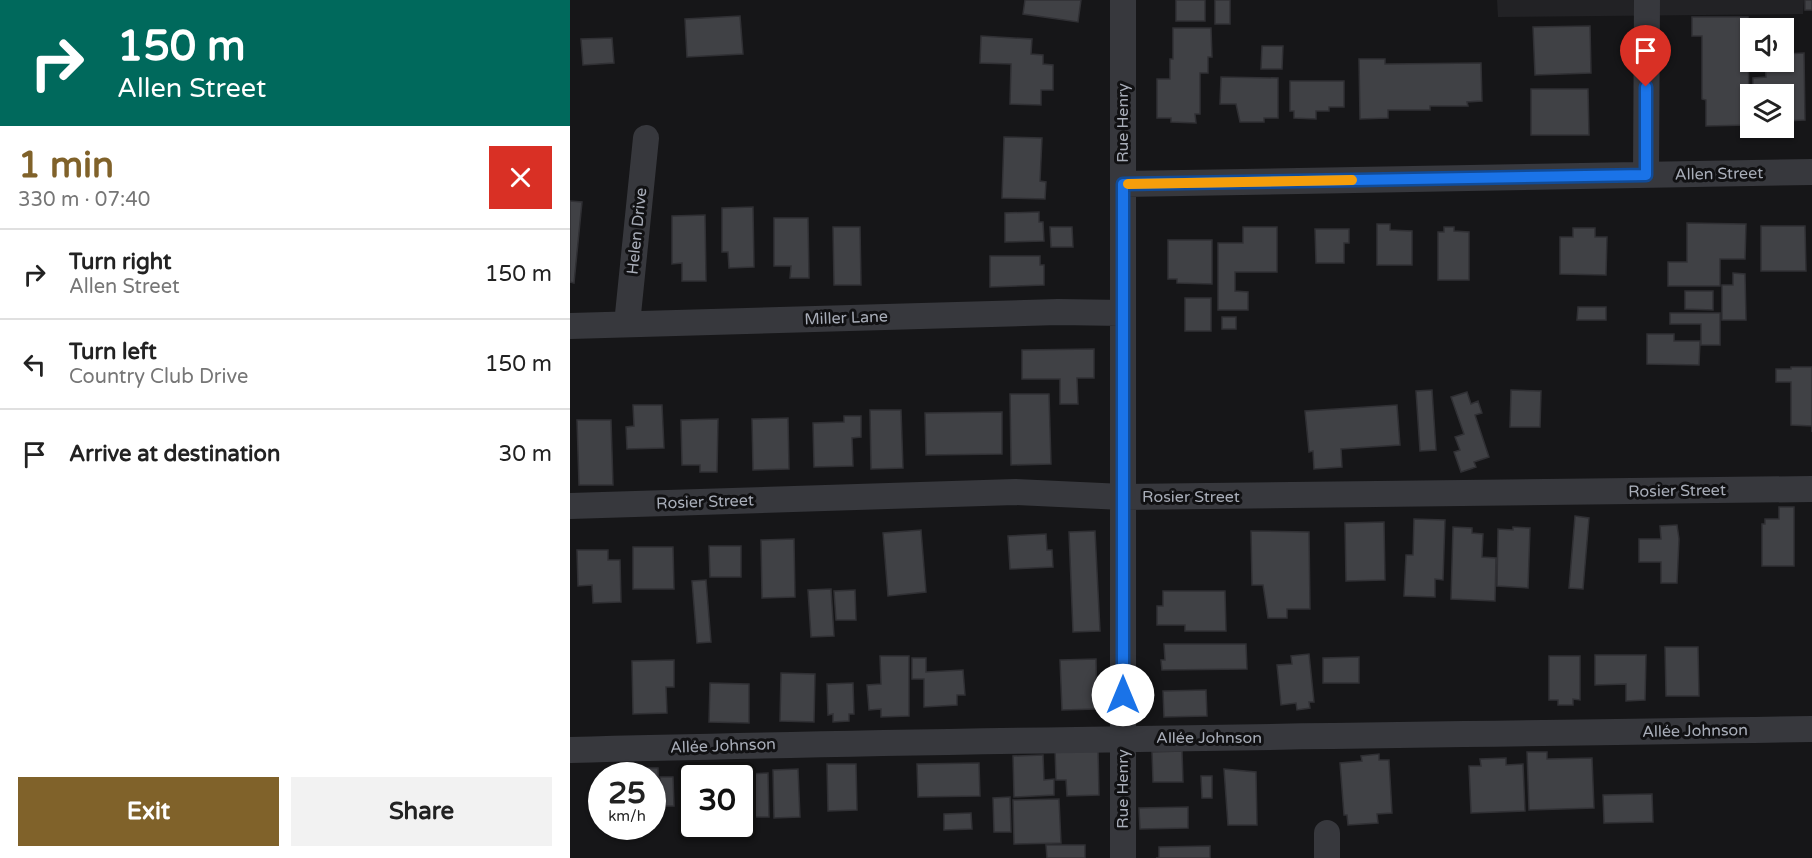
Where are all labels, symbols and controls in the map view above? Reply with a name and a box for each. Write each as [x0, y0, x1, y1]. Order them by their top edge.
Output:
map controls [1740, 18, 1794, 138]
button: sound [1740, 18, 1794, 72]
text: 150 m [117, 21, 246, 72]
icon: right [18, 24, 96, 102]
pin [1620, 25, 1671, 87]
icon: arrive [1629, 34, 1662, 67]
text: Allen Street [117, 72, 266, 105]
street label: Rue Henry [1113, 83, 1133, 163]
button: layers [1740, 84, 1794, 138]
text: 1 min [18, 144, 114, 187]
button: close [489, 146, 552, 209]
street label: Allen Street [1675, 163, 1763, 185]
street label: Helen Drive [622, 187, 652, 275]
text: 330 m · 07:40 [18, 188, 150, 212]
text: Turn right [69, 249, 171, 275]
icon: right [18, 258, 51, 291]
text: 150 m [485, 261, 552, 287]
text: Allen Street [69, 275, 180, 299]
street label: Miller Lane [804, 307, 888, 329]
text: Turn left [69, 339, 157, 365]
icon: left [18, 348, 51, 381]
text: 150 m [485, 351, 552, 377]
text: Country Club Drive [69, 365, 248, 389]
icon: arrive [18, 438, 51, 471]
text: Arrive at destination [69, 441, 280, 467]
text: 30 m [498, 441, 552, 467]
street label: Rosier Street [1628, 480, 1726, 502]
street label: Rosier Street [1142, 487, 1240, 507]
street label: Rosier Street [656, 490, 754, 514]
position arrow [1091, 663, 1155, 727]
street label: Allée Johnson [1642, 720, 1748, 742]
street label: Allée Johnson [1156, 728, 1262, 748]
street label: Allée Johnson [670, 734, 776, 758]
street label: Rue Henry [1113, 749, 1133, 829]
speed limit sign: 30 [678, 762, 756, 840]
text: 25 [608, 775, 646, 812]
button: Exit [18, 777, 279, 846]
button: Share [291, 777, 552, 846]
text: km/h [608, 807, 646, 825]

